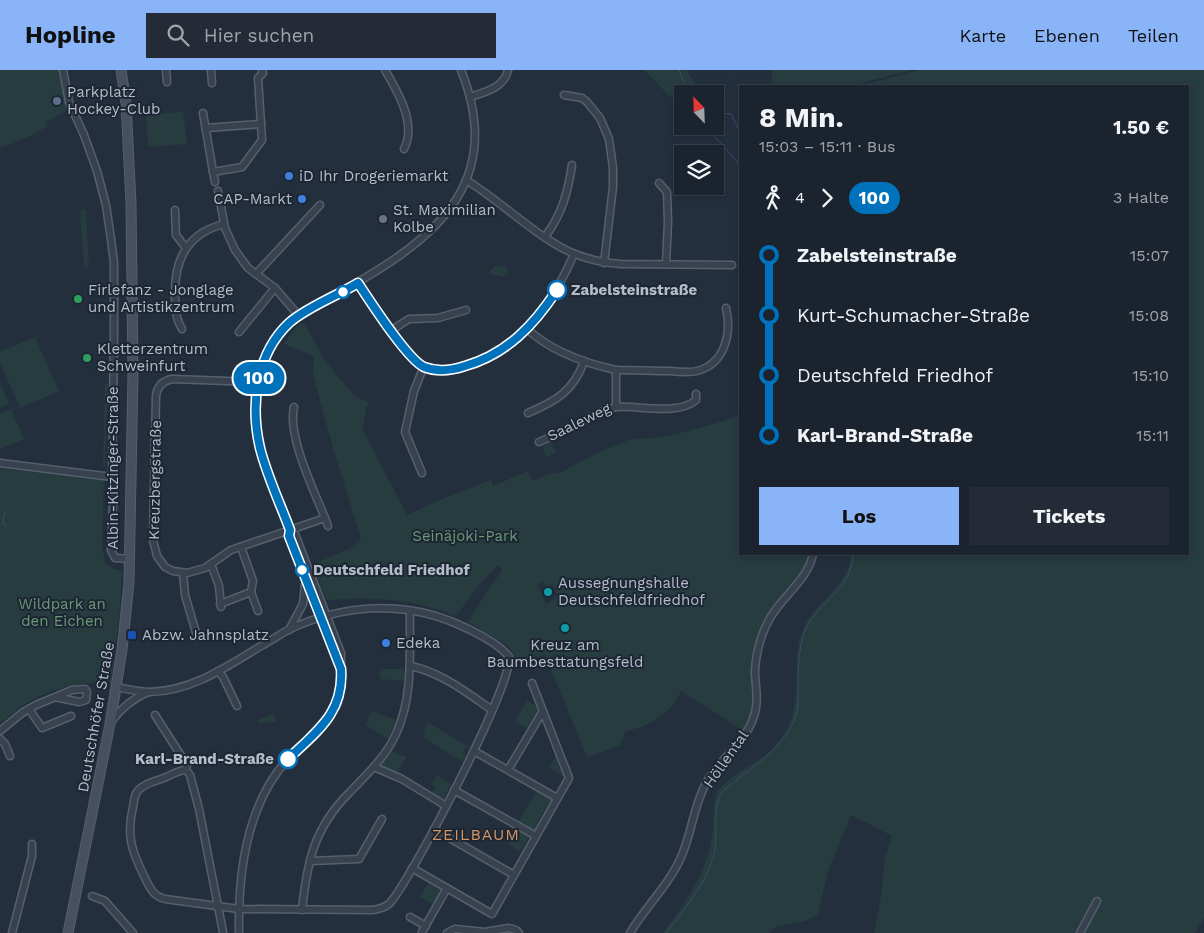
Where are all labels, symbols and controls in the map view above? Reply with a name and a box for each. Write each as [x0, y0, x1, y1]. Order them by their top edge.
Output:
search box [146, 13, 496, 58]
text: Hopline [25, 21, 116, 49]
icon: search [164, 21, 192, 49]
text: Hier suchen [204, 24, 314, 47]
text: Karte [960, 25, 1006, 46]
text: Ebenen [1034, 25, 1100, 46]
text: Teilen [1128, 25, 1179, 46]
place label: Parkplatz Hockey-Club [67, 83, 160, 118]
north arrow [674, 85, 724, 135]
map controls [674, 85, 724, 195]
marker: Parkplatz Hockey-Club [51, 95, 63, 107]
text: 8 Min. [759, 101, 844, 134]
text: 1.50 € [1113, 116, 1169, 139]
text: 15:03 – 15:11 · Bus [759, 137, 896, 156]
button: layers [674, 145, 724, 195]
place label: iD Ihr Drogeriemarkt [299, 167, 449, 185]
marker: iD Ihr Drogeriemarkt [283, 170, 295, 182]
icon: walk [759, 184, 787, 212]
icon: forward [813, 184, 841, 212]
text: 100 [859, 187, 890, 208]
text: 4 [795, 188, 805, 207]
text: 3 Halte [1113, 188, 1169, 207]
place label: CAP-Markt [213, 190, 293, 208]
marker: CAP-Markt [296, 193, 308, 205]
place label: St. Maximilian Kolbe [393, 201, 496, 236]
marker: St. Maximilian Kolbe [377, 213, 389, 225]
text: Zabelsteinstraße [797, 244, 957, 267]
text: 15:07 [1130, 246, 1169, 265]
marker: Zabelsteinstraße [547, 280, 567, 300]
place label: Firlefanz - Jonglage und Artistikzentrum [88, 281, 235, 316]
place label: Zabelsteinstraße [571, 281, 697, 299]
unlabelled marker [336, 285, 350, 299]
marker: Firlefanz - Jonglage und Artistikzentrum [72, 293, 84, 305]
text: Kurt-Schumacher-Straße [797, 304, 1030, 327]
text: 15:08 [1129, 306, 1169, 325]
place label: Kletterzentrum Schweinfurt [97, 340, 208, 375]
marker: Kletterzentrum Schweinfurt [81, 352, 93, 364]
line badge: 100 [230, 362, 288, 394]
text: Deutschfeld Friedhof [797, 364, 993, 387]
text: 15:10 [1133, 366, 1169, 385]
text: 100 [244, 367, 274, 388]
street label: Albin-Kitzinger-Straße [104, 386, 122, 550]
street label: Saaleweg [544, 399, 614, 445]
street label: Kreuzbergstraße [145, 420, 165, 540]
text: Karl-Brand-Straße [797, 424, 973, 447]
text: 15:11 [1136, 426, 1169, 445]
button: Los [759, 487, 959, 545]
button: Tickets [969, 487, 1169, 545]
park label: Seinäjoki-Park [412, 527, 518, 545]
place label: Deutschfeld Friedhof [313, 561, 471, 579]
marker: Deutschfeld Friedhof [295, 563, 309, 577]
place label: Aussegnungshalle Deutschfeldfriedhof [558, 574, 705, 609]
marker: Aussegnungshalle Deutschfeldfriedhof [542, 586, 554, 598]
park label: Wildpark an den Eichen [18, 595, 106, 630]
marker: Kreuz am Baumbesttatungsfeld [559, 622, 571, 634]
place label: Abzw. Jahnsplatz [142, 626, 269, 644]
marker: Abzw. Jahnsplatz [126, 629, 138, 641]
place label: Edeka [396, 634, 441, 652]
place label: Kreuz am Baumbesttatungsfeld [487, 636, 643, 671]
marker: Edeka [380, 637, 392, 649]
street label: Deutschhöfer Straße [74, 640, 118, 794]
street label: Höllental [700, 726, 753, 791]
marker: Karl-Brand-Straße [278, 749, 298, 769]
place label: Karl-Brand-Straße [135, 750, 274, 768]
district label: ZEILBAUM [432, 825, 520, 844]

